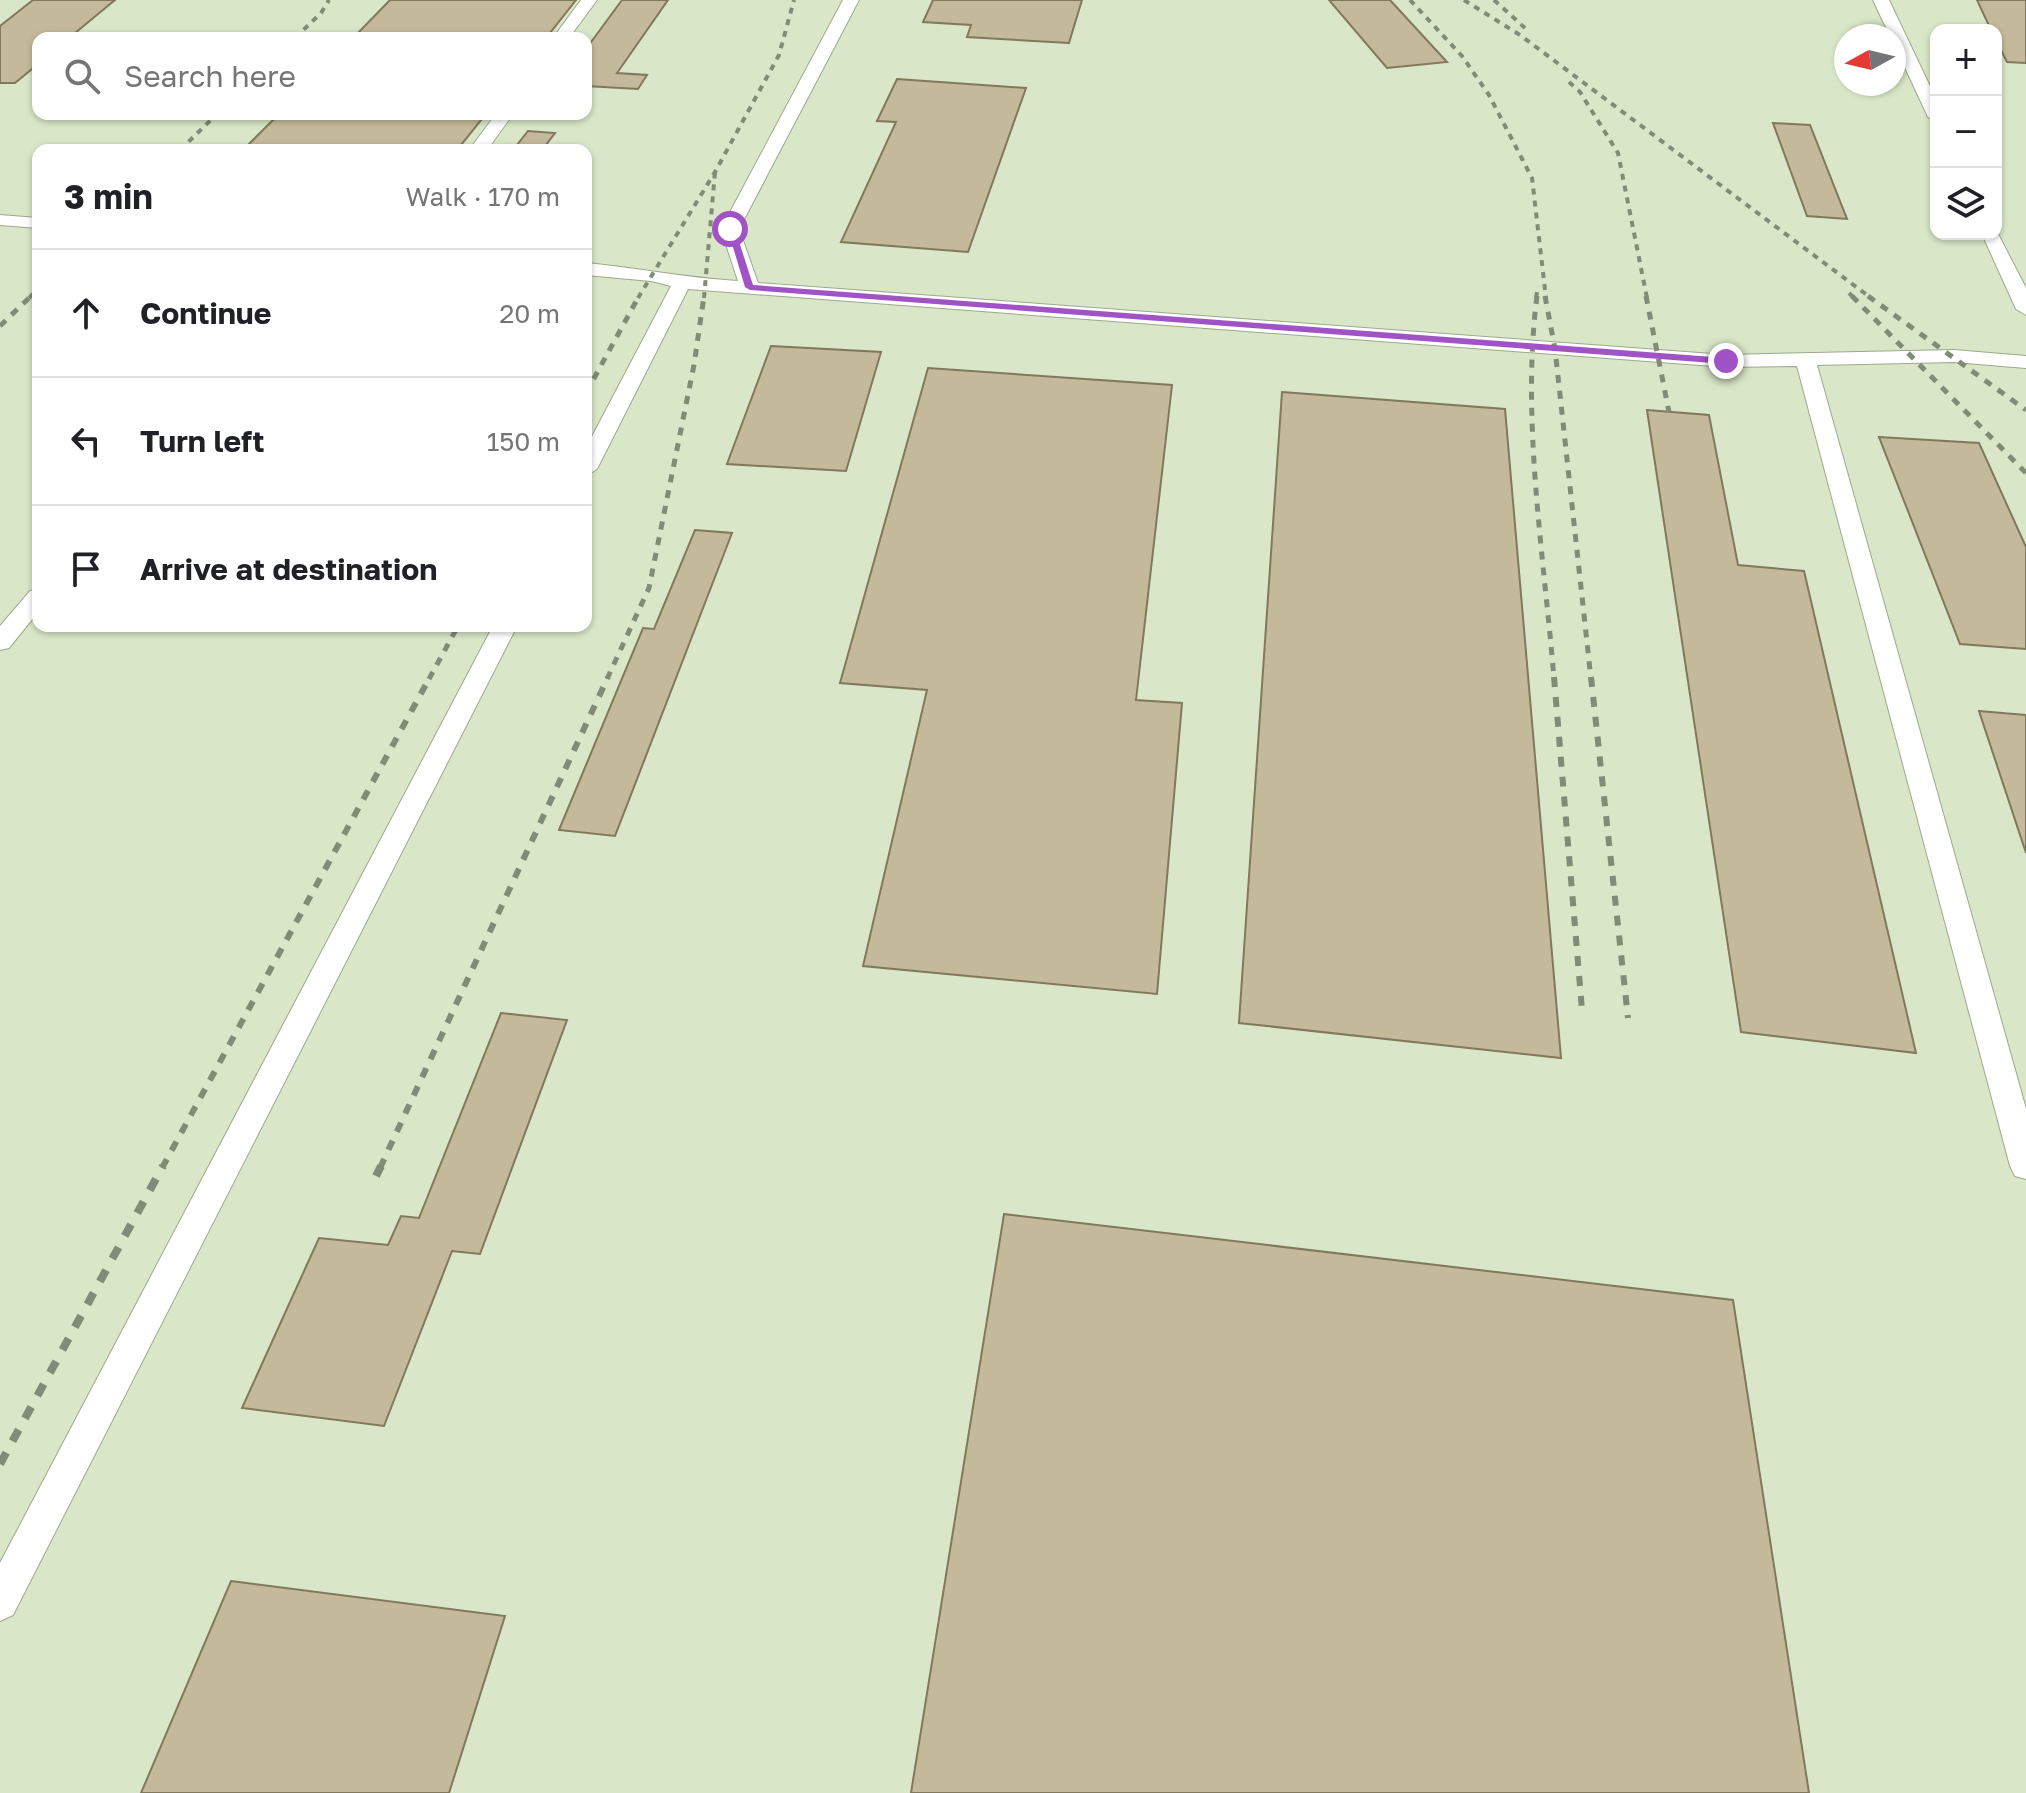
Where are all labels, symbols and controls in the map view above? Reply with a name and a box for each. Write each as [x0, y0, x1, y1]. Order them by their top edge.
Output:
north arrow [1834, 24, 1906, 96]
map controls [1930, 24, 2002, 240]
button: + [1930, 24, 2002, 96]
search box [32, 32, 592, 120]
icon: search [60, 54, 104, 98]
text: Search here [124, 58, 296, 94]
button: − [1930, 96, 2002, 168]
button: layers [1930, 168, 2002, 240]
text: 3 min [64, 176, 153, 216]
text: Walk · 170 m [406, 181, 560, 212]
route start [712, 211, 748, 247]
icon: ahead [64, 291, 108, 335]
text: Continue [140, 295, 271, 331]
text: 20 m [499, 298, 560, 329]
route end [1708, 343, 1744, 379]
icon: left [64, 419, 108, 463]
text: Turn left [140, 423, 265, 459]
text: 150 m [487, 426, 560, 457]
icon: arrive [64, 547, 108, 591]
text: Arrive at destination [140, 551, 437, 587]

